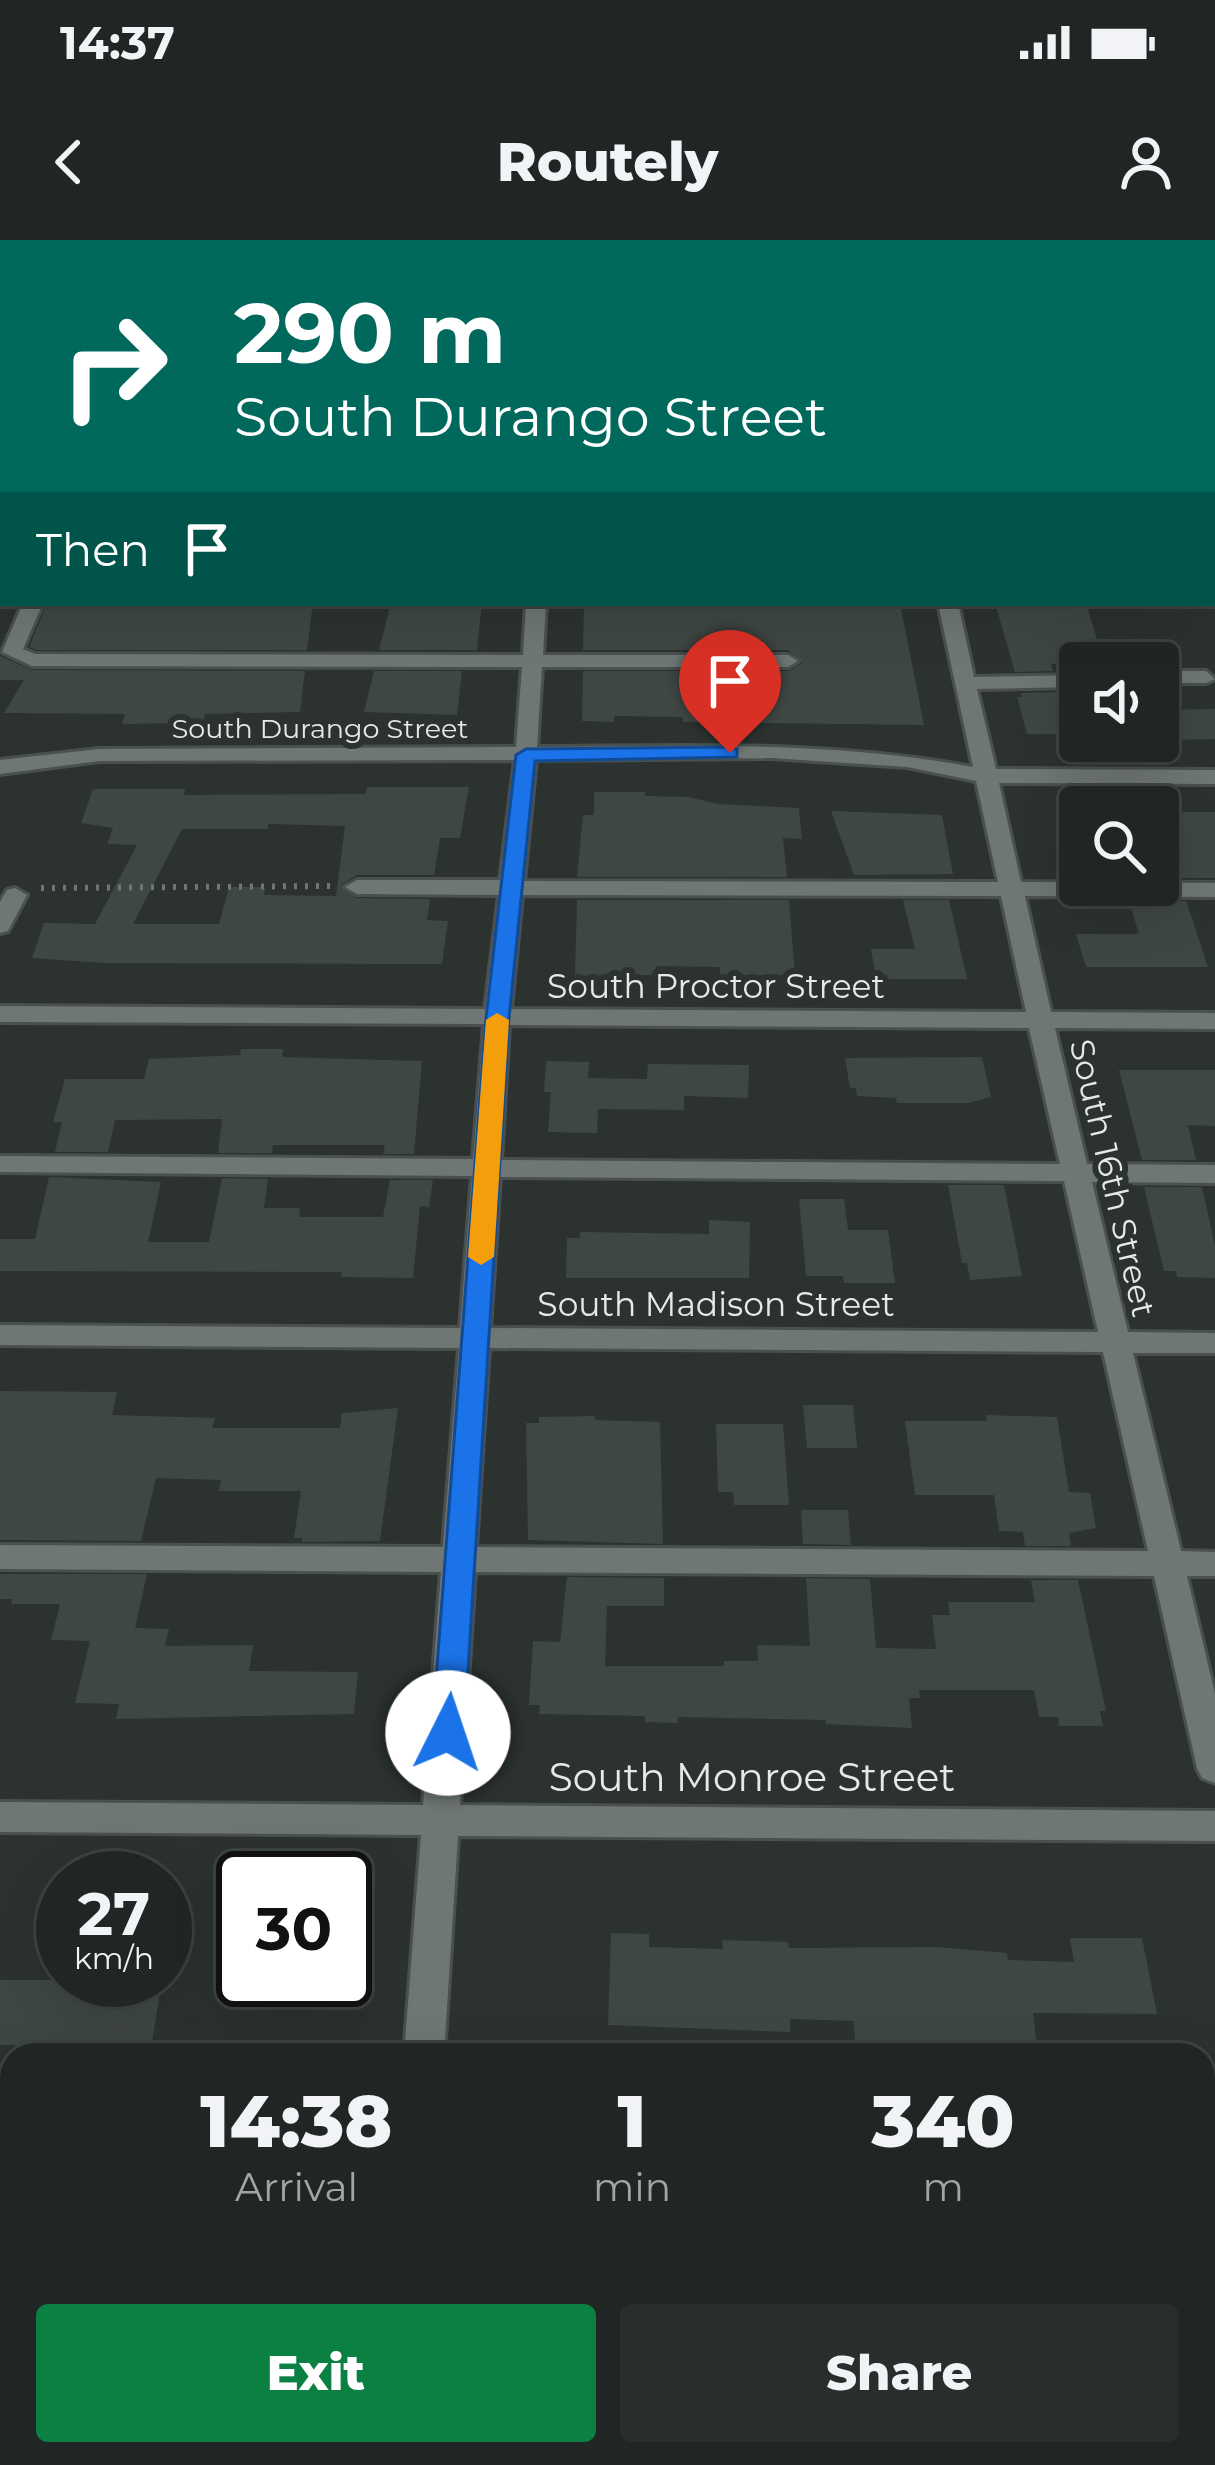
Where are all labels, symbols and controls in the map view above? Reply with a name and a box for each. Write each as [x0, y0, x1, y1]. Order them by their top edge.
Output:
text: 14:37 [60, 15, 175, 70]
icon: back [36, 129, 102, 195]
text: Routely [497, 129, 718, 195]
icon: person [1113, 129, 1179, 195]
text: 290 m [234, 282, 506, 384]
icon: right [36, 288, 192, 444]
text: South Durango Street [234, 384, 827, 450]
icon: arrive [174, 516, 240, 582]
text: Then [36, 522, 150, 577]
pin [679, 630, 781, 753]
map controls [1059, 642, 1179, 906]
button: sound [1059, 642, 1179, 762]
icon: arrive [697, 648, 763, 714]
street label: South Durango Street [172, 712, 468, 745]
button: search [1059, 786, 1179, 906]
street label: South Proctor Street [547, 966, 885, 1006]
street label: South 16th Street [1062, 1035, 1164, 1321]
street label: South Madison Street [537, 1284, 895, 1324]
position arrow [385, 1670, 511, 1796]
street label: South Monroe Street [549, 1753, 955, 1801]
speed limit sign: 30 [216, 1851, 372, 2007]
text: 27 [78, 1877, 150, 1950]
text: km/h [74, 1940, 154, 1977]
text: 14:38 [200, 2077, 393, 2165]
text: 1 [617, 2077, 647, 2165]
text: 340 [872, 2077, 1015, 2165]
text: Arrival [235, 2163, 358, 2211]
text: min [593, 2163, 671, 2211]
text: m [922, 2163, 964, 2211]
button: Exit [36, 2304, 596, 2442]
button: Share [620, 2304, 1179, 2442]

